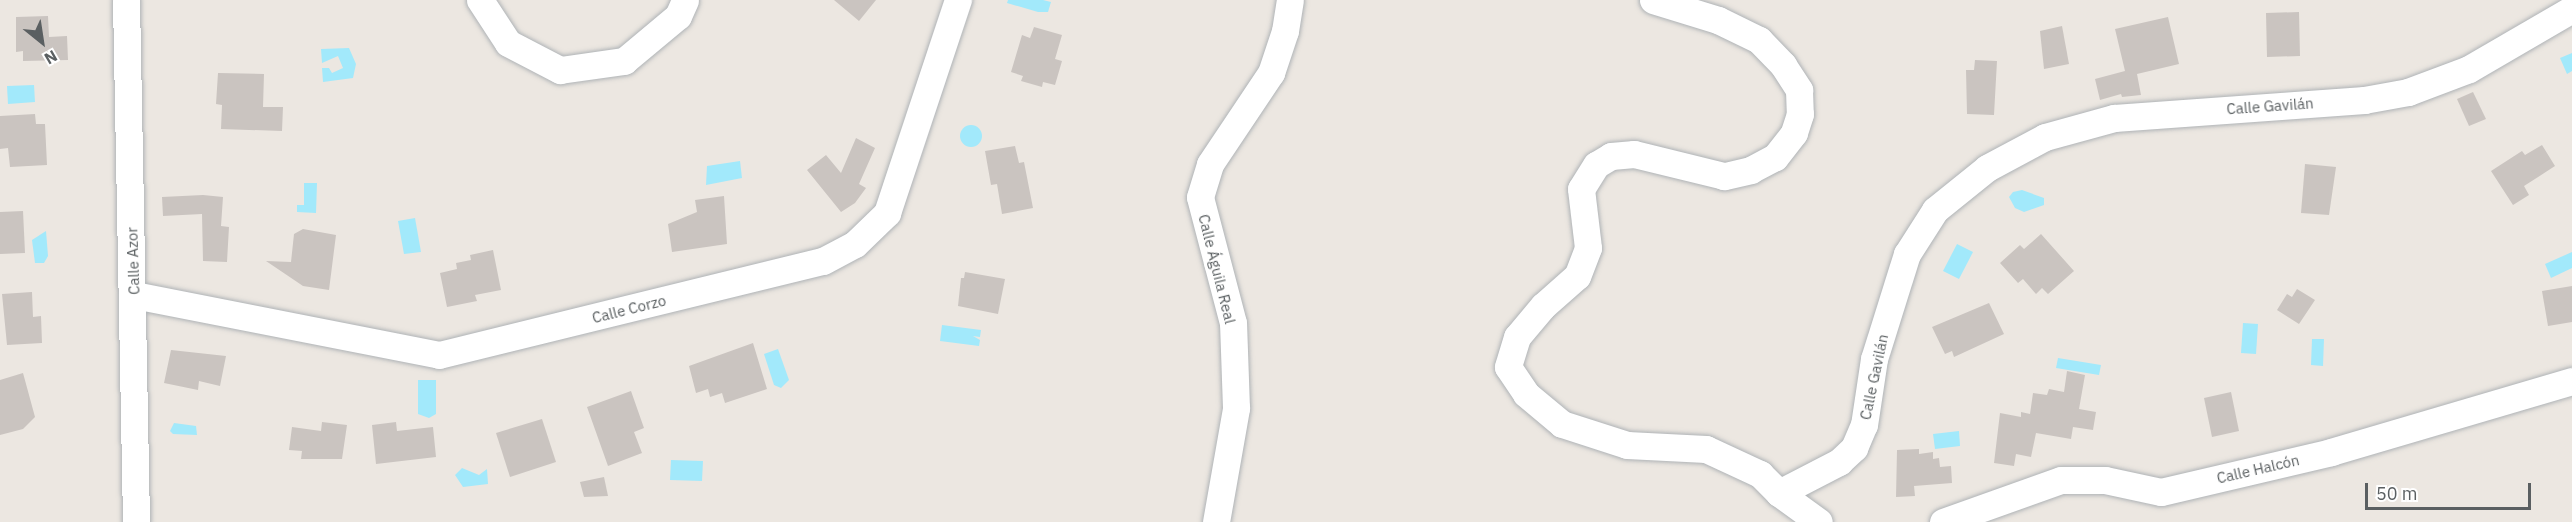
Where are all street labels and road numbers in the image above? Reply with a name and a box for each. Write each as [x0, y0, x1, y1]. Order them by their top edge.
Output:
street label: Calle Gavilán [2226, 94, 2314, 118]
street label: Calle Águila Real [1195, 212, 1239, 326]
street label: Calle Azor [123, 227, 143, 295]
street label: Calle Corzo [590, 291, 668, 327]
street label: Calle Gavilán [1856, 332, 1892, 422]
street label: Calle Halcón [2215, 451, 2301, 487]

